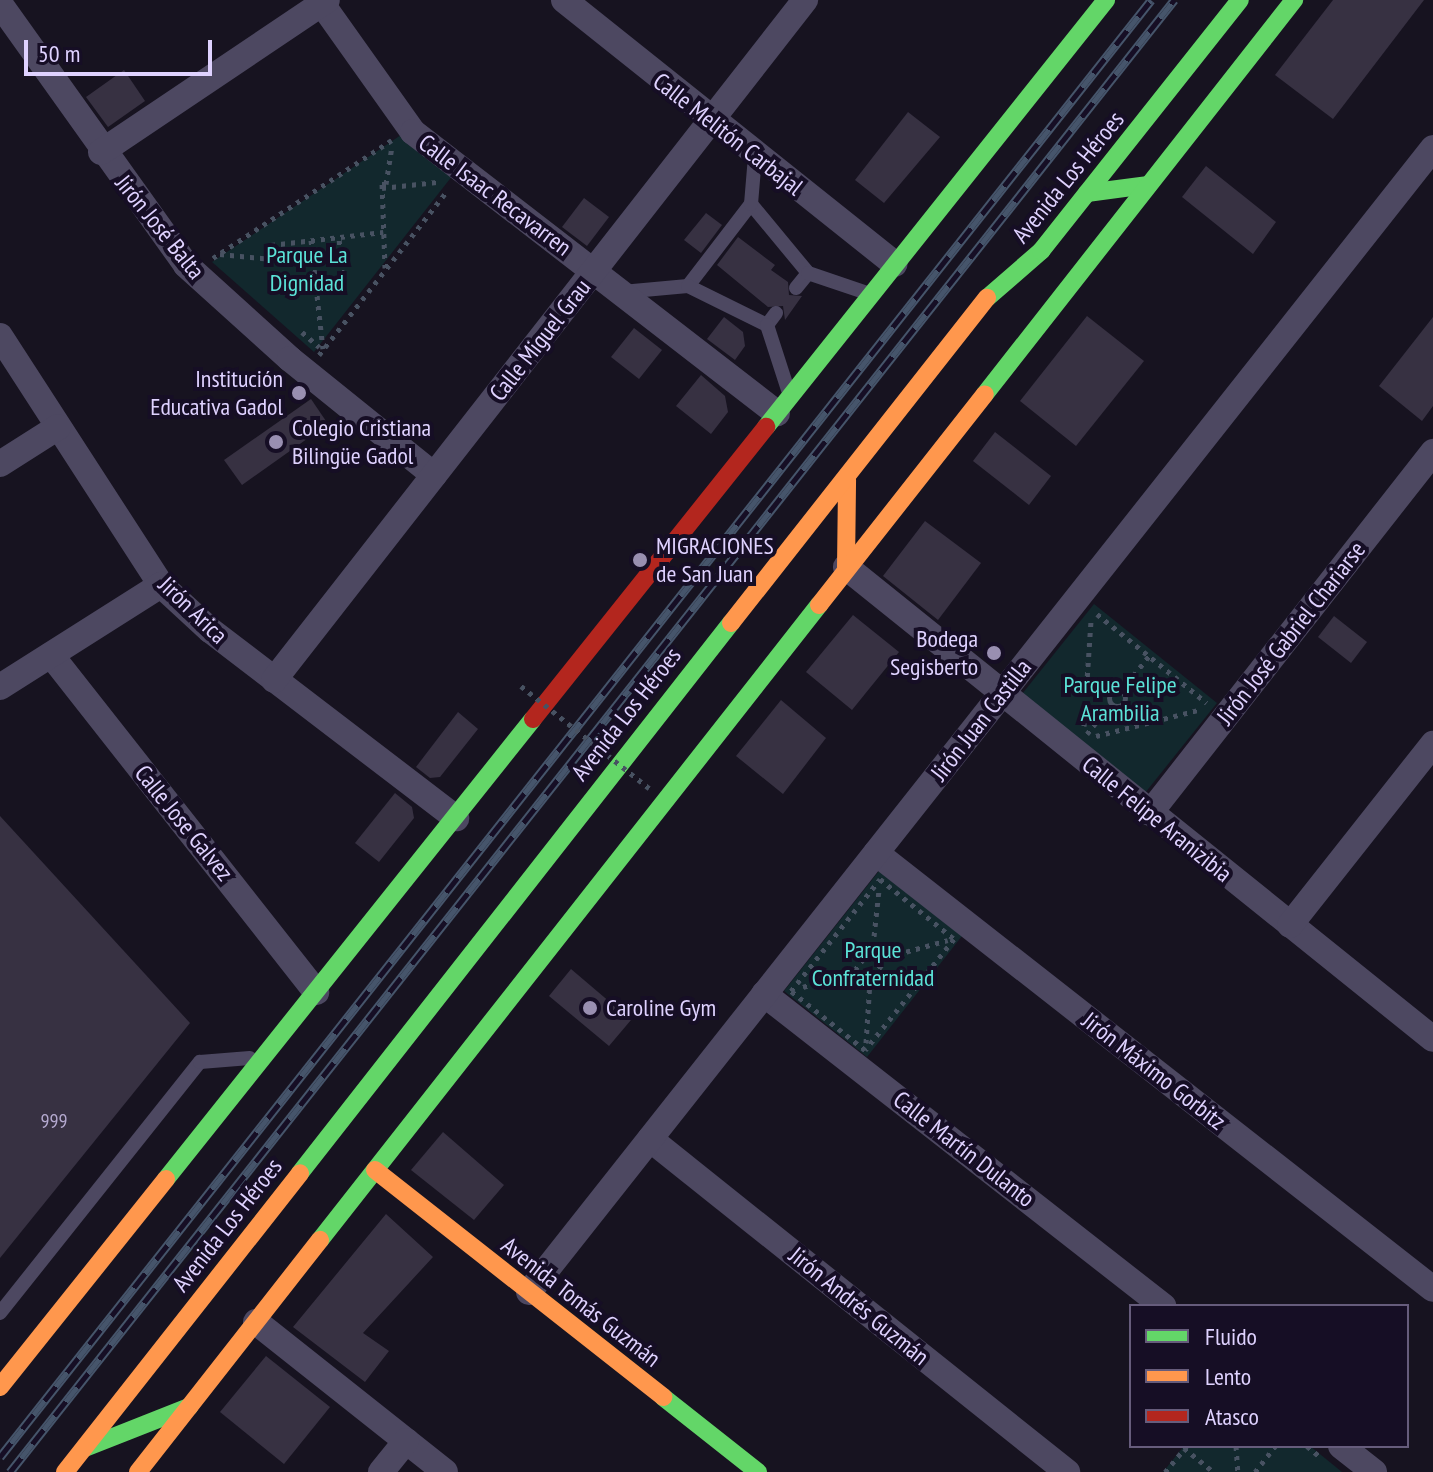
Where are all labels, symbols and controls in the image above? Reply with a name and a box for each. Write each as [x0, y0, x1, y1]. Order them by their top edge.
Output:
scale bar [28, 24, 216, 74]
text: 50 m [38, 38, 80, 69]
street label: Calle Melitón Carbajal [647, 67, 809, 201]
street label: Avenida Los Héroes [1006, 105, 1130, 249]
street label: Calle Isaac Recavarren [413, 128, 577, 262]
street label: Jirón José Balta [109, 169, 211, 285]
park label: Parque La Dignidad [266, 241, 348, 297]
street label: Calle Miguel Grau [483, 273, 597, 407]
place label: Institución Educativa Gadol [150, 365, 283, 421]
marker: Institución Educativa Gadol [290, 384, 308, 402]
place label: Colegio Cristiana Bilingüe Gadol [292, 414, 431, 470]
marker: Colegio Cristiana Bilingüe Gadol [267, 433, 285, 451]
place label: MIGRACIONES de San Juan [656, 532, 774, 588]
street label: Jirón José Gabriel Chariarse [1211, 536, 1371, 730]
marker: MIGRACIONES de San Juan [631, 551, 649, 569]
street label: Jirón Arica [152, 570, 234, 650]
place label: Bodega Segisberto [890, 625, 978, 681]
street label: Avenida Los Héroes [565, 642, 687, 786]
marker: Bodega Segisberto [985, 644, 1003, 662]
street label: Jirón Juan Castilla [925, 654, 1037, 786]
park label: Parque Felipe Arambilia [1063, 671, 1177, 727]
street label: Calle Felipe Aranizibia [1076, 750, 1238, 888]
street label: Calle Jose Galvez [129, 759, 239, 887]
park label: Parque Confraternidad [812, 936, 934, 992]
place label: Caroline Gym [606, 994, 716, 1022]
marker: Caroline Gym [581, 999, 599, 1017]
street label: Jirón Máximo Gorbitz [1076, 1006, 1232, 1136]
street label: Calle Martín Dulanto [888, 1085, 1040, 1213]
house number: 999 [41, 1109, 67, 1133]
street label: Avenida Los Héroes [166, 1153, 288, 1297]
street label: Avenida Tomás Guzmán [496, 1231, 666, 1373]
street label: Jirón Andrés Guzmán [783, 1241, 935, 1371]
legend [1129, 1304, 1409, 1448]
text: Fluido [1205, 1321, 1257, 1352]
text: Lento [1205, 1361, 1251, 1392]
text: Atasco [1205, 1401, 1259, 1432]

